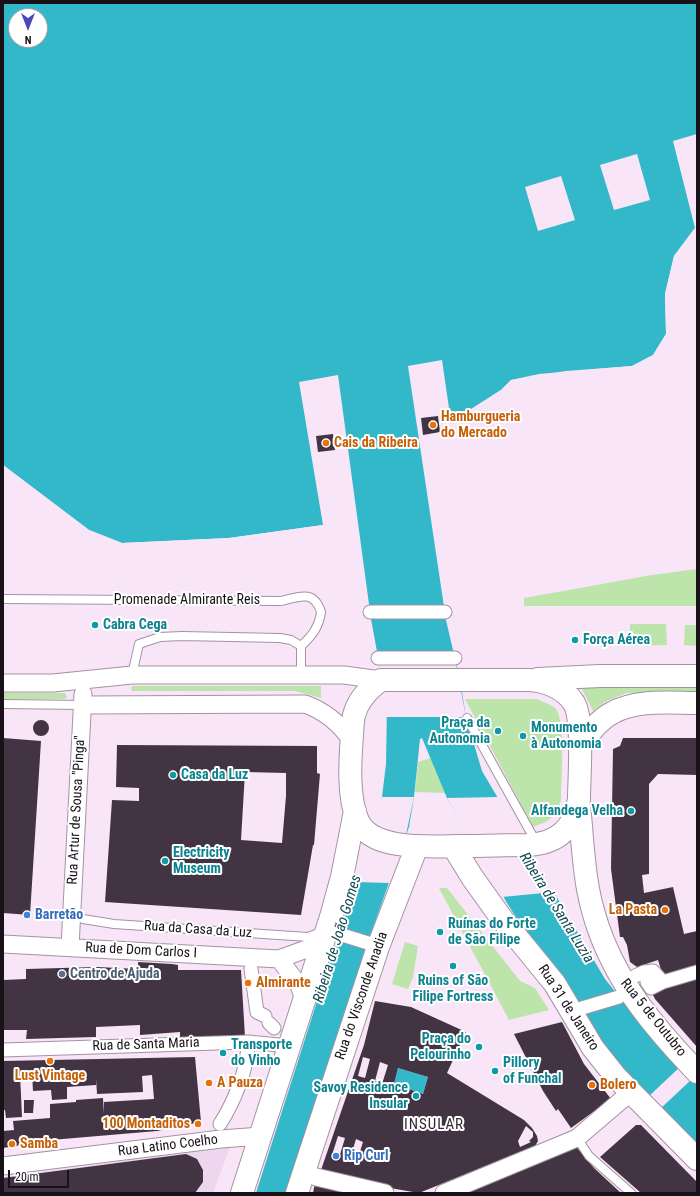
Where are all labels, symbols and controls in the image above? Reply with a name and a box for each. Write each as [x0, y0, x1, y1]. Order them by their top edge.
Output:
north arrow [8, 8, 48, 48]
text: N [25, 33, 31, 46]
place label: Hamburgueria do Mercado [441, 409, 520, 442]
marker: Hamburgueria do Mercado [428, 420, 438, 430]
place label: Cais da Ribeira [334, 435, 418, 451]
marker: Cais da Ribeira [321, 438, 331, 448]
street label: Promenade Almirante Reis [114, 592, 260, 608]
place label: Cabra Cega [103, 617, 167, 633]
marker: Cabra Cega [90, 620, 100, 630]
place label: Força Aérea [583, 632, 650, 648]
marker: Força Aérea [570, 635, 580, 645]
place label: Praça da Autonomia [429, 715, 490, 748]
place label: Monumento à Autonomia [531, 720, 601, 752]
marker: Praça da Autonomia [493, 726, 503, 736]
marker: Monumento à Autonomia [518, 731, 528, 741]
street label: Rua Artur de Sousa "Pinga" [65, 735, 89, 885]
place label: Casa da Luz [181, 767, 248, 783]
marker: Casa da Luz [168, 770, 178, 780]
place label: Alfandega Velha [531, 803, 623, 819]
marker: Alfandega Velha [626, 806, 636, 816]
place label: Electricity Museum [173, 845, 229, 878]
water label: Ribeira de Santa Luzia [515, 849, 597, 967]
marker: Electricity Museum [160, 856, 170, 866]
water label: Ribeira de João Gomes [310, 873, 366, 1005]
place label: La Pasta [609, 902, 657, 918]
marker: La Pasta [660, 905, 670, 915]
place label: Barretão [35, 907, 83, 923]
marker: Barretão [22, 910, 32, 920]
place label: Ruínas do Forte de São Filipe [448, 916, 536, 948]
street label: Rua da Casa da Luz [144, 918, 252, 942]
marker: Ruínas do Forte de São Filipe [435, 927, 445, 937]
street label: Rua do Visconde Anadia [332, 930, 392, 1062]
street label: Rua de Dom Carlos I [85, 940, 197, 962]
marker: Ruins of São Filipe Fortress [448, 961, 458, 971]
street label: Rua 31 de Janeiro [534, 962, 602, 1054]
place label: Centro de Ajuda [70, 966, 160, 982]
marker: Centro de Ajuda [57, 969, 67, 979]
place label: Ruins of São Filipe Fortress [413, 973, 493, 1006]
place label: Almirante [256, 975, 311, 991]
street label: Rua 5 de Outubro [617, 976, 689, 1060]
marker: Almirante [243, 978, 253, 988]
place label: Praça do Pelourinho [410, 1031, 471, 1064]
street label: Rua de Santa Maria [92, 1035, 200, 1055]
place label: Transporte do Vinho [231, 1037, 292, 1070]
marker: Praça do Pelourinho [474, 1042, 484, 1052]
marker: Transporte do Vinho [218, 1048, 228, 1058]
place label: Pillory of Funchal [503, 1055, 562, 1088]
marker: Lust Vintage [45, 1056, 55, 1066]
marker: Pillory of Funchal [490, 1066, 500, 1076]
place label: Lust Vintage [15, 1068, 85, 1084]
place label: A Pauza [217, 1075, 263, 1091]
place label: Bolero [600, 1077, 636, 1093]
marker: A Pauza [204, 1078, 214, 1088]
place label: Savoy Residence Insular [313, 1080, 408, 1112]
marker: Bolero [587, 1080, 597, 1090]
marker: Savoy Residence Insular [411, 1091, 421, 1101]
place label: 100 Montaditos [102, 1116, 190, 1132]
district label: INSULAR [404, 1116, 464, 1134]
marker: 100 Montaditos [193, 1119, 203, 1129]
street label: Rua Latino Coelho [117, 1132, 219, 1160]
place label: Samba [20, 1136, 58, 1152]
marker: Samba [7, 1139, 17, 1149]
place label: Rip Curl [344, 1148, 388, 1164]
marker: Rip Curl [331, 1151, 341, 1161]
scale bar [10, 1162, 71, 1188]
text: 20 m [15, 1170, 39, 1184]

